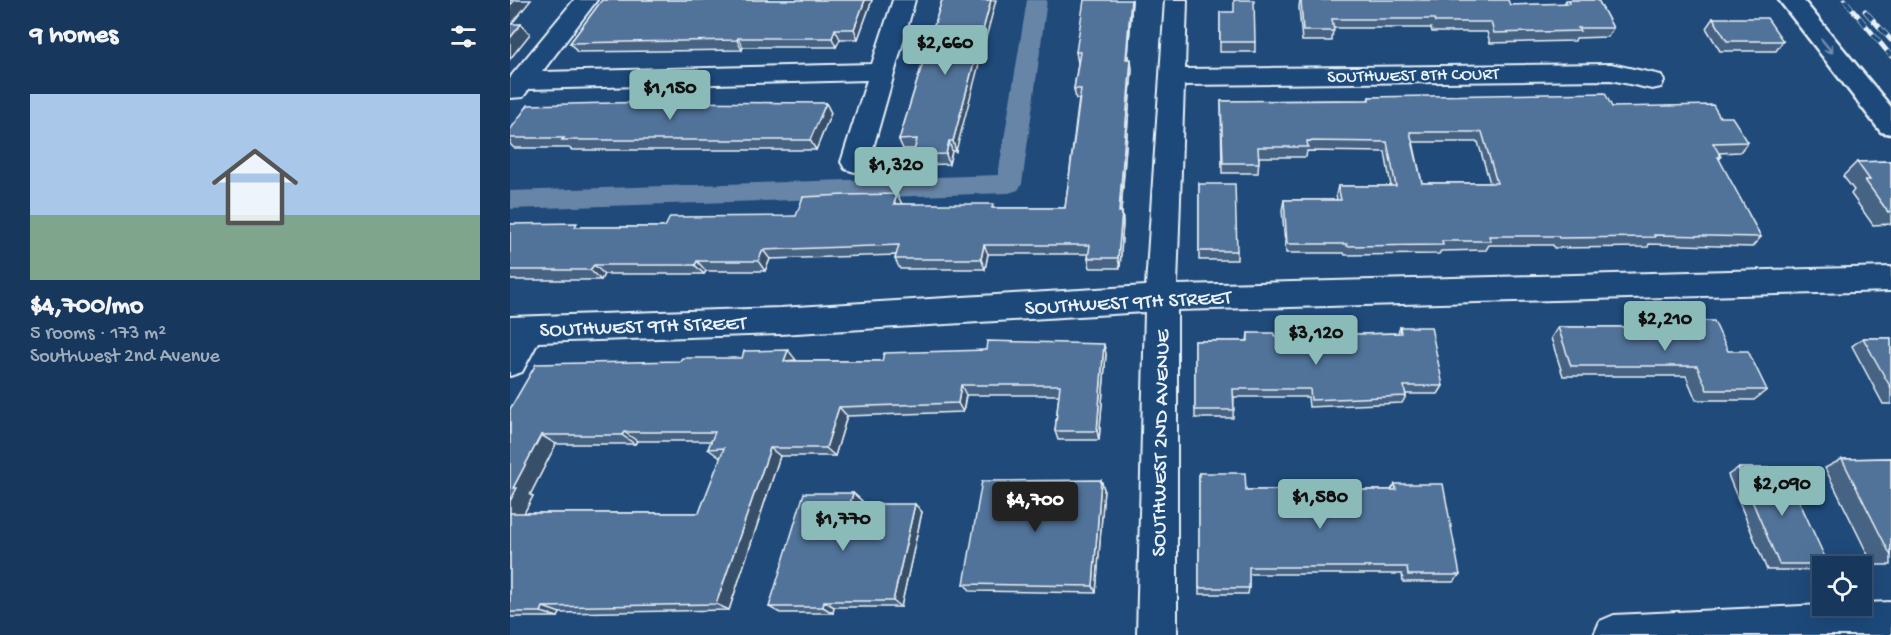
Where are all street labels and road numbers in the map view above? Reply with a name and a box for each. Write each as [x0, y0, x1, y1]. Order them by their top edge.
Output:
street label: SOUTHWEST 8TH COURT [1327, 64, 1500, 88]
street label: SOUTHWEST 9TH STREET [1024, 287, 1233, 322]
street label: SOUTHWEST 9TH STREET [539, 312, 748, 345]
street label: SOUTHWEST 2ND AVENUE [1148, 328, 1177, 557]

